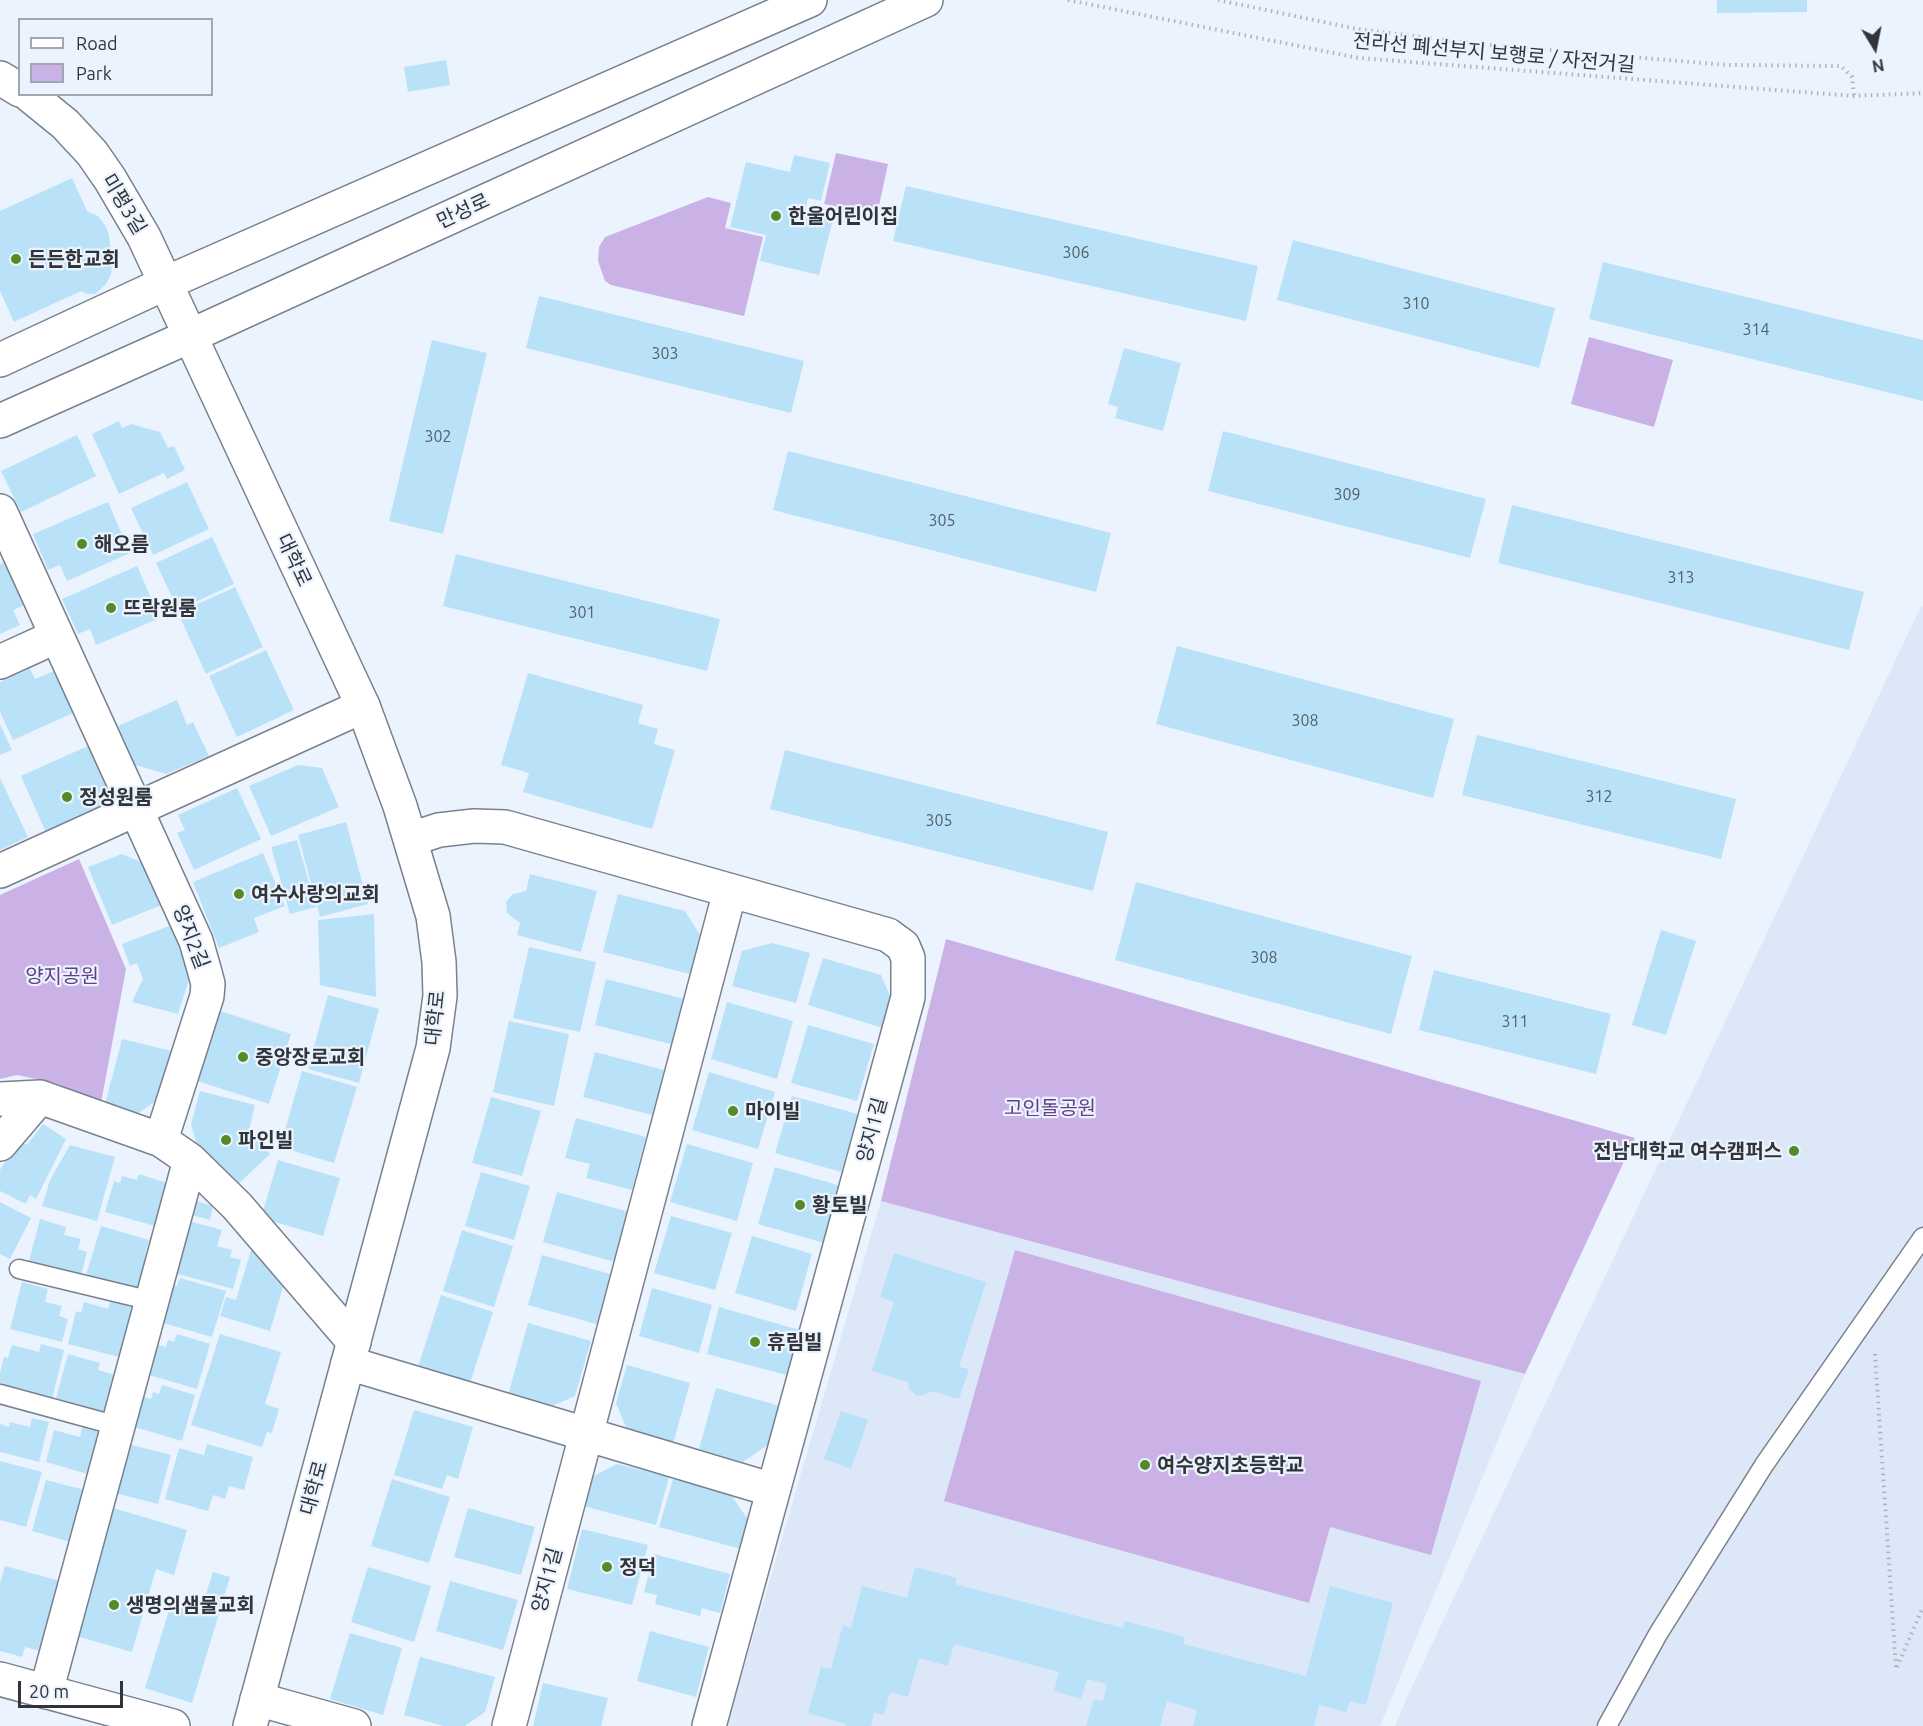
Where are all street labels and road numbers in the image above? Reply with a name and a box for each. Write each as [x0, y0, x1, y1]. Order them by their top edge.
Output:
street label: 전라선 폐선부지 보행로 / 자전거길 [1352, 29, 1636, 77]
street label: 미평3길 [97, 169, 151, 239]
street label: 만성로 [433, 188, 493, 234]
street label: 대학로 [271, 530, 317, 590]
street label: 양지2길 [168, 902, 214, 972]
street label: 대학로 [420, 989, 450, 1047]
street label: 양지1길 [852, 1095, 892, 1165]
street label: 대학로 [295, 1458, 333, 1518]
street label: 양지1길 [527, 1545, 567, 1615]

